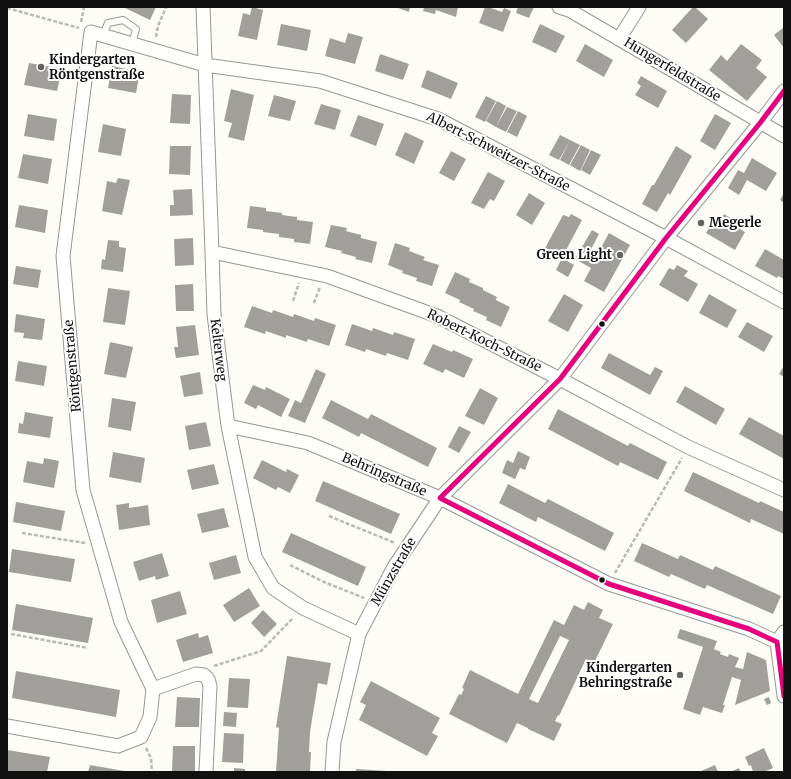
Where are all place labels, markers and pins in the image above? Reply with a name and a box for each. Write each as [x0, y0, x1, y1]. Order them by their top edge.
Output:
place label: Kindergarten Röntgenstraße [49, 52, 145, 83]
marker: Kindergarten Röntgenstraße [36, 62, 46, 72]
place label: Megerle [709, 215, 761, 231]
marker: Megerle [696, 218, 706, 228]
place label: Green Light [537, 247, 612, 263]
marker: Green Light [615, 250, 625, 260]
unlabelled marker [597, 319, 607, 329]
unlabelled marker [597, 575, 607, 585]
place label: Kindergarten Behringstraße [579, 660, 672, 691]
marker: Kindergarten Behringstraße [675, 670, 685, 680]

